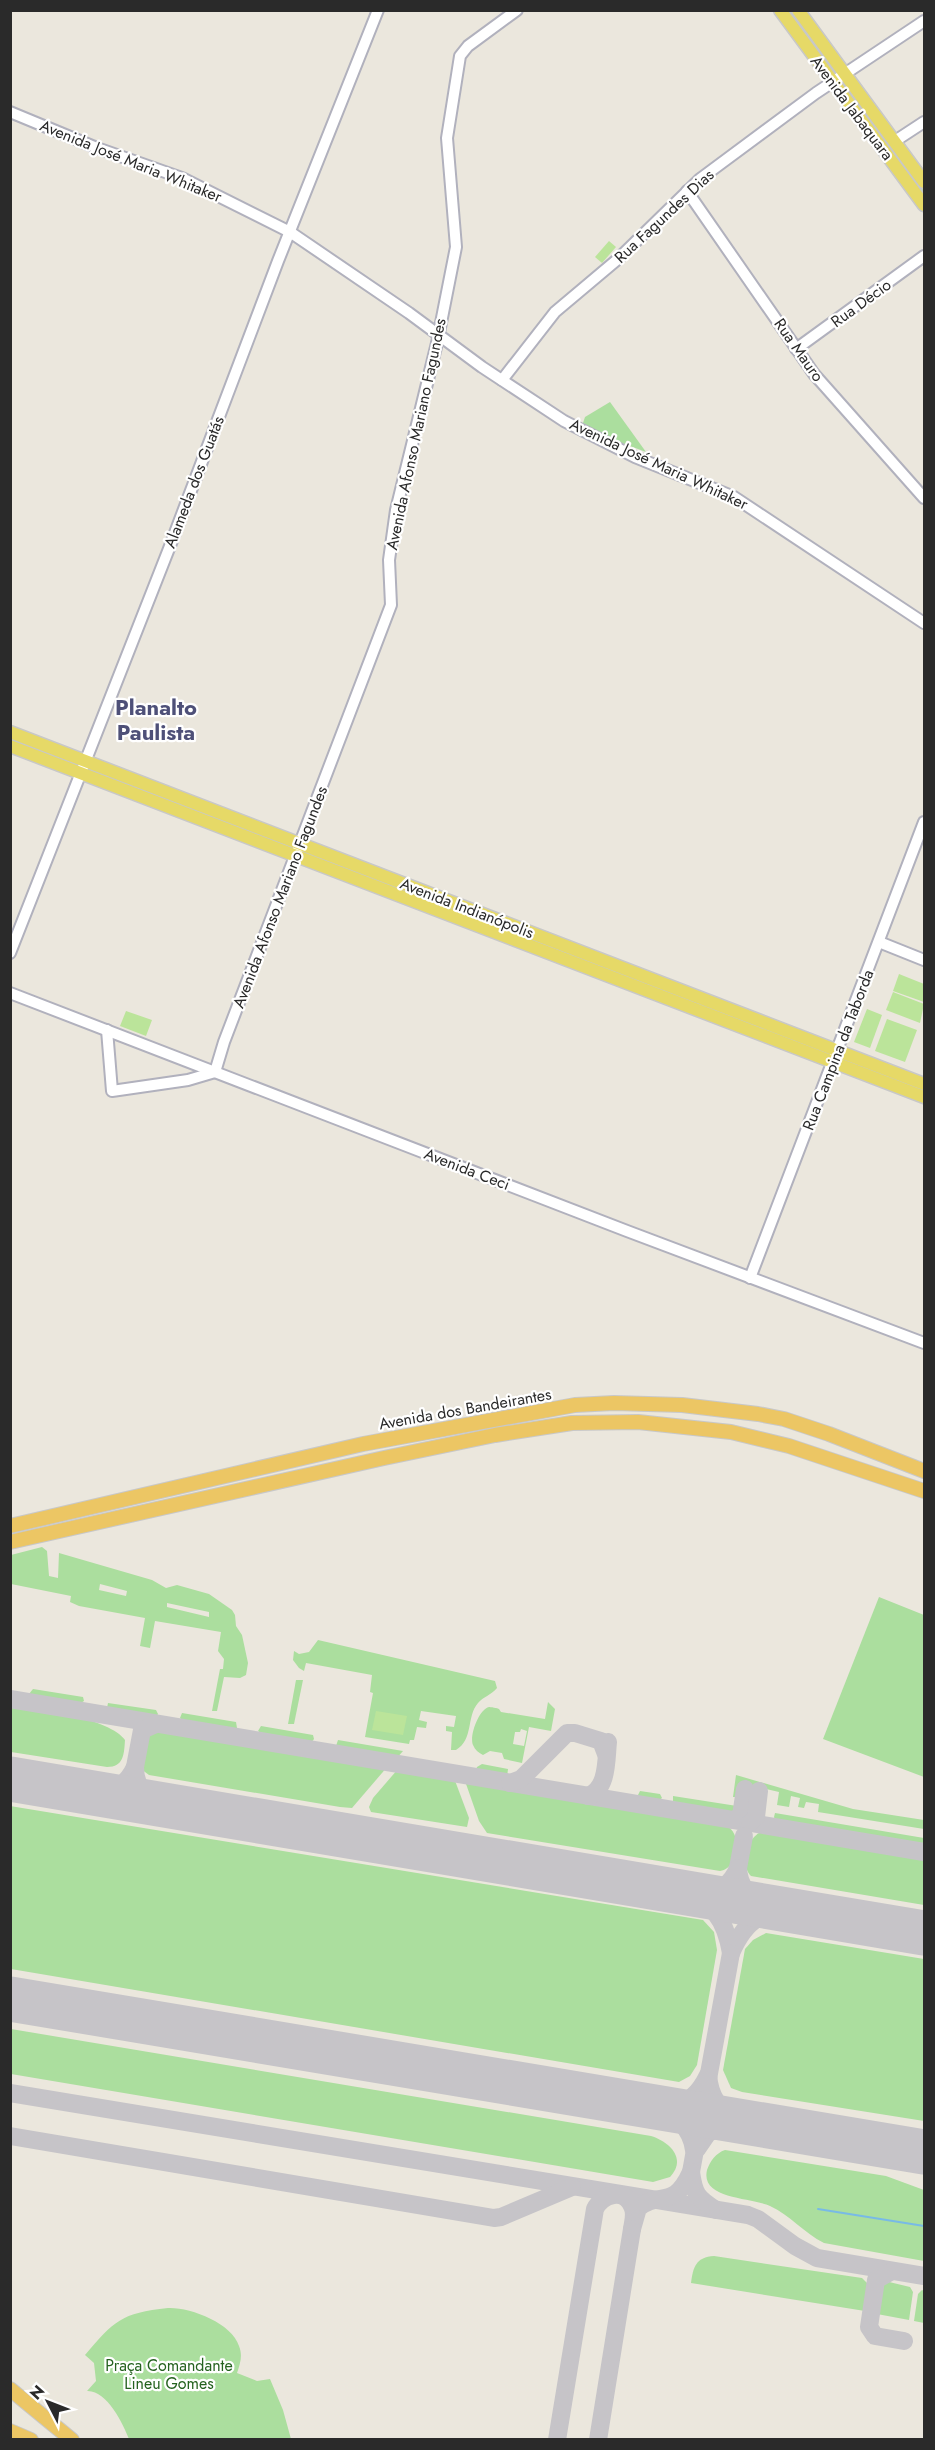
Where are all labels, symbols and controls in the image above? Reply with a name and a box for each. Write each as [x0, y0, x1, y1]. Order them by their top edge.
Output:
street label: Avenida Jabaquara [805, 51, 899, 165]
street label: Avenida José Maria Whitaker [37, 114, 226, 208]
street label: Rua Fagundes Dias [609, 164, 719, 268]
street label: Rua Décio [826, 273, 896, 333]
street label: Rua Mauro [769, 314, 829, 387]
street label: Avenida Afonso Mariano Fagundes [380, 316, 452, 552]
street label: Alameda dos Guatás [158, 413, 230, 551]
street label: Avenida José Maria Whitaker [566, 413, 752, 516]
district label: Planalto Paulista [115, 691, 197, 748]
street label: Avenida Afonso Mariano Fagundes [227, 783, 333, 1011]
street label: Avenida Indianópolis [397, 872, 537, 944]
street label: Rua Campina da Taborda [797, 966, 879, 1134]
street label: Avenida Ceci [421, 1142, 513, 1196]
street label: Avenida dos Bandeirantes [377, 1383, 553, 1435]
park label: Praça Comandante Lineu Gomes [105, 2354, 233, 2395]
north arrow [18, 2372, 78, 2432]
text: N [24, 2380, 50, 2405]

